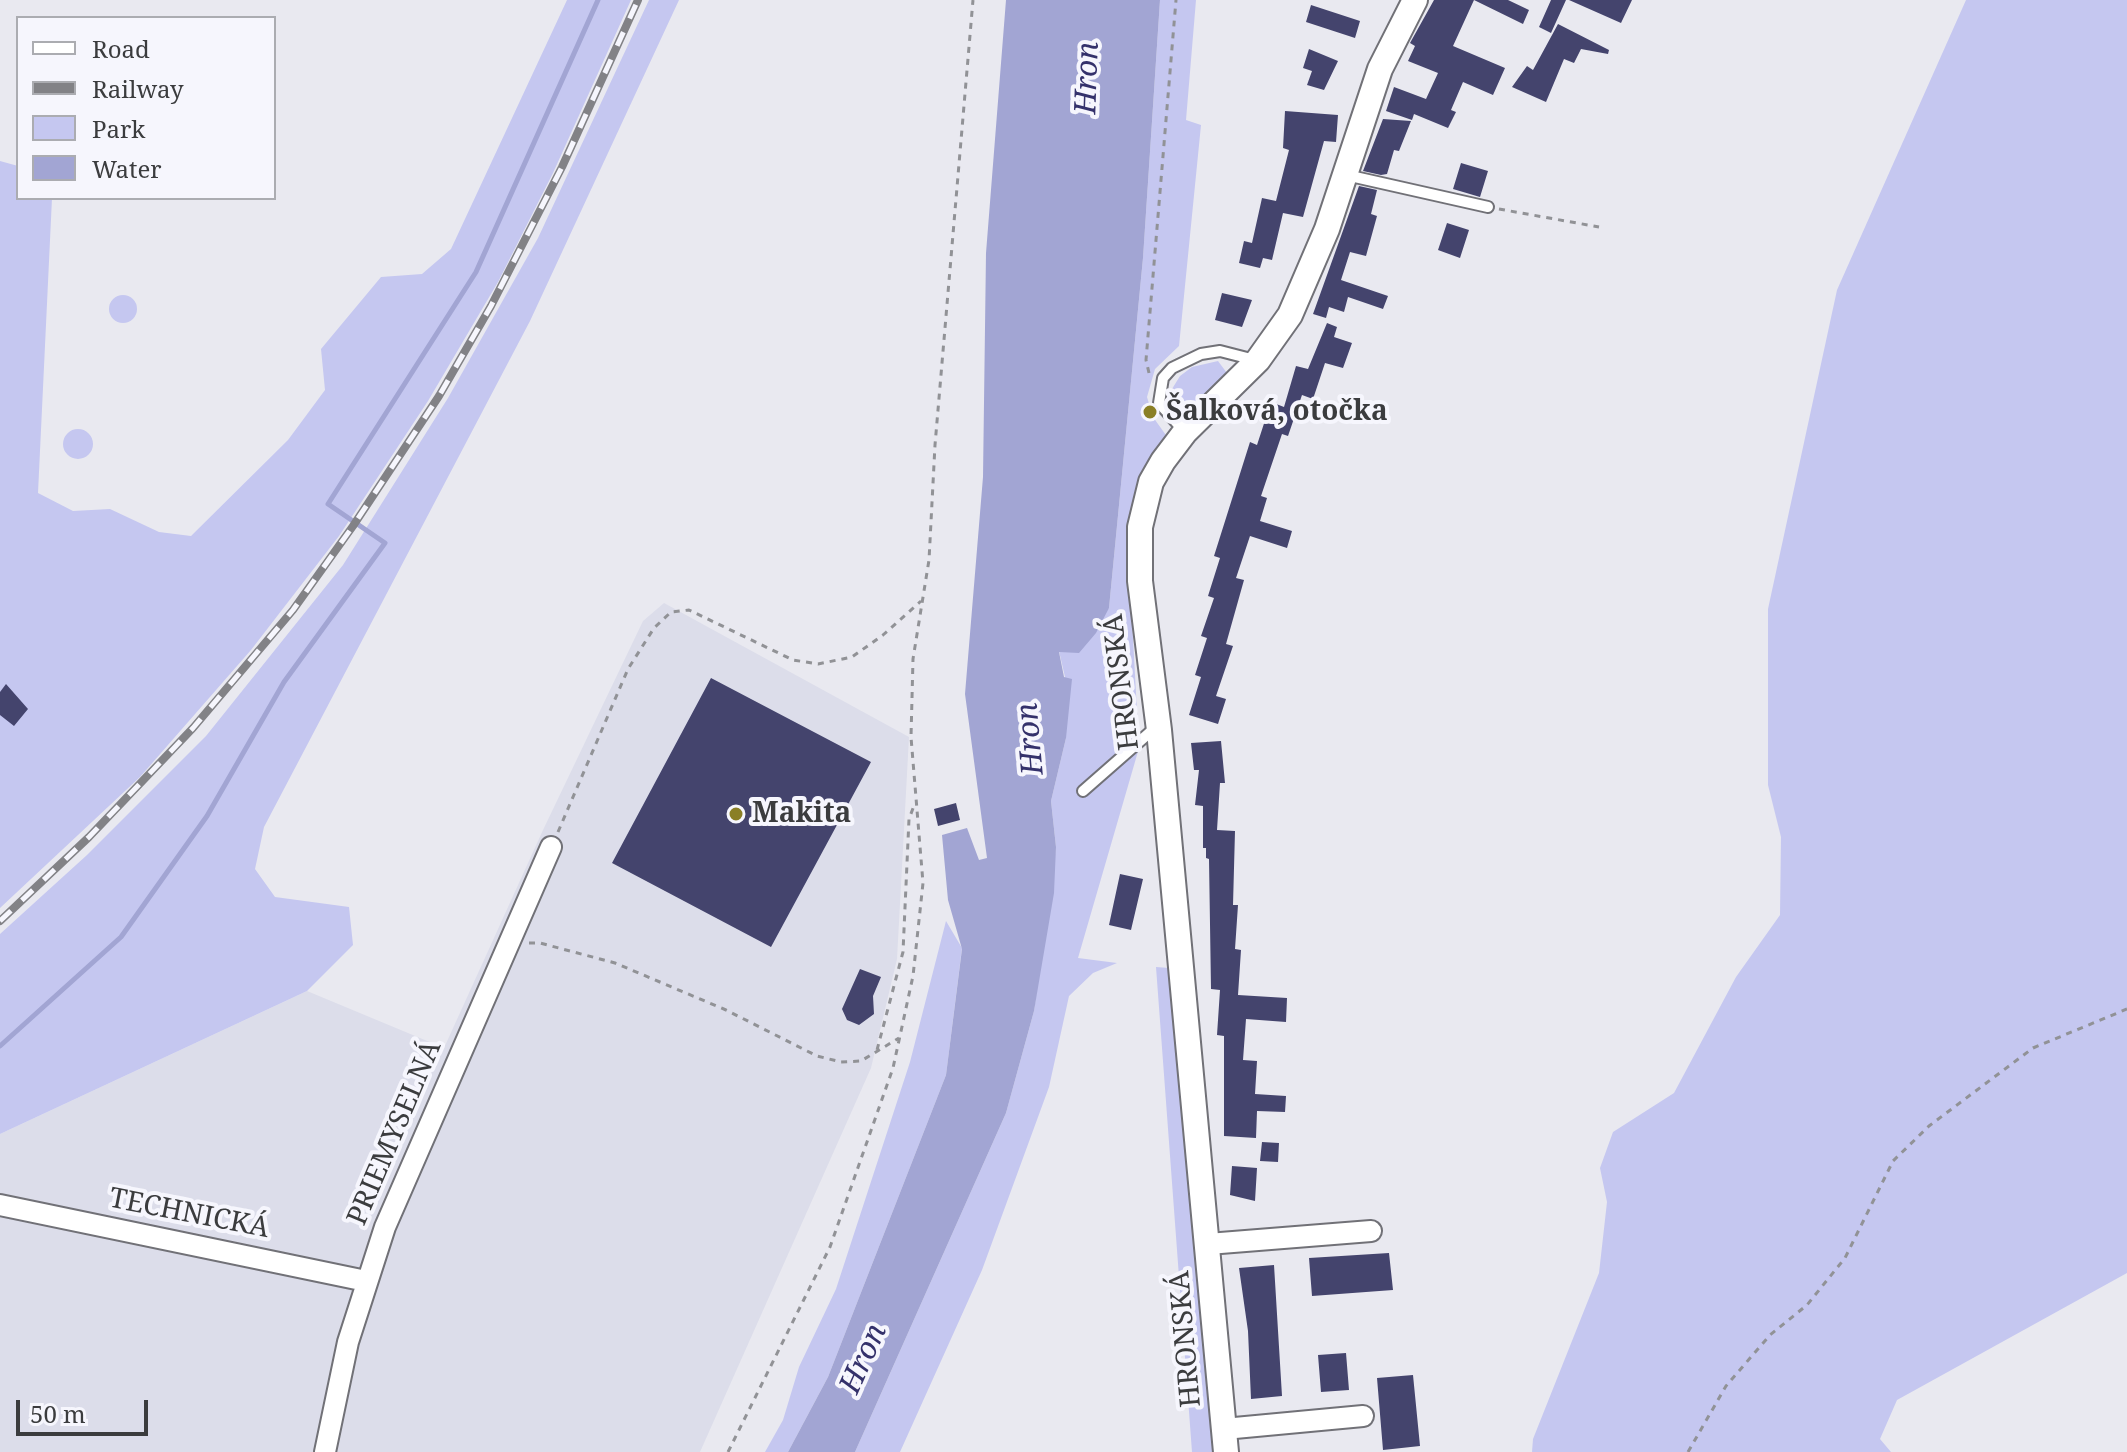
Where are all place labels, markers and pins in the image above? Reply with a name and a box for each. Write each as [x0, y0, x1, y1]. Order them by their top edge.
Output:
place label: Šalková, otočka [1166, 395, 1388, 429]
marker: Šalková, otočka [1141, 403, 1159, 421]
place label: Makita [752, 797, 851, 831]
marker: Makita [727, 805, 745, 823]

